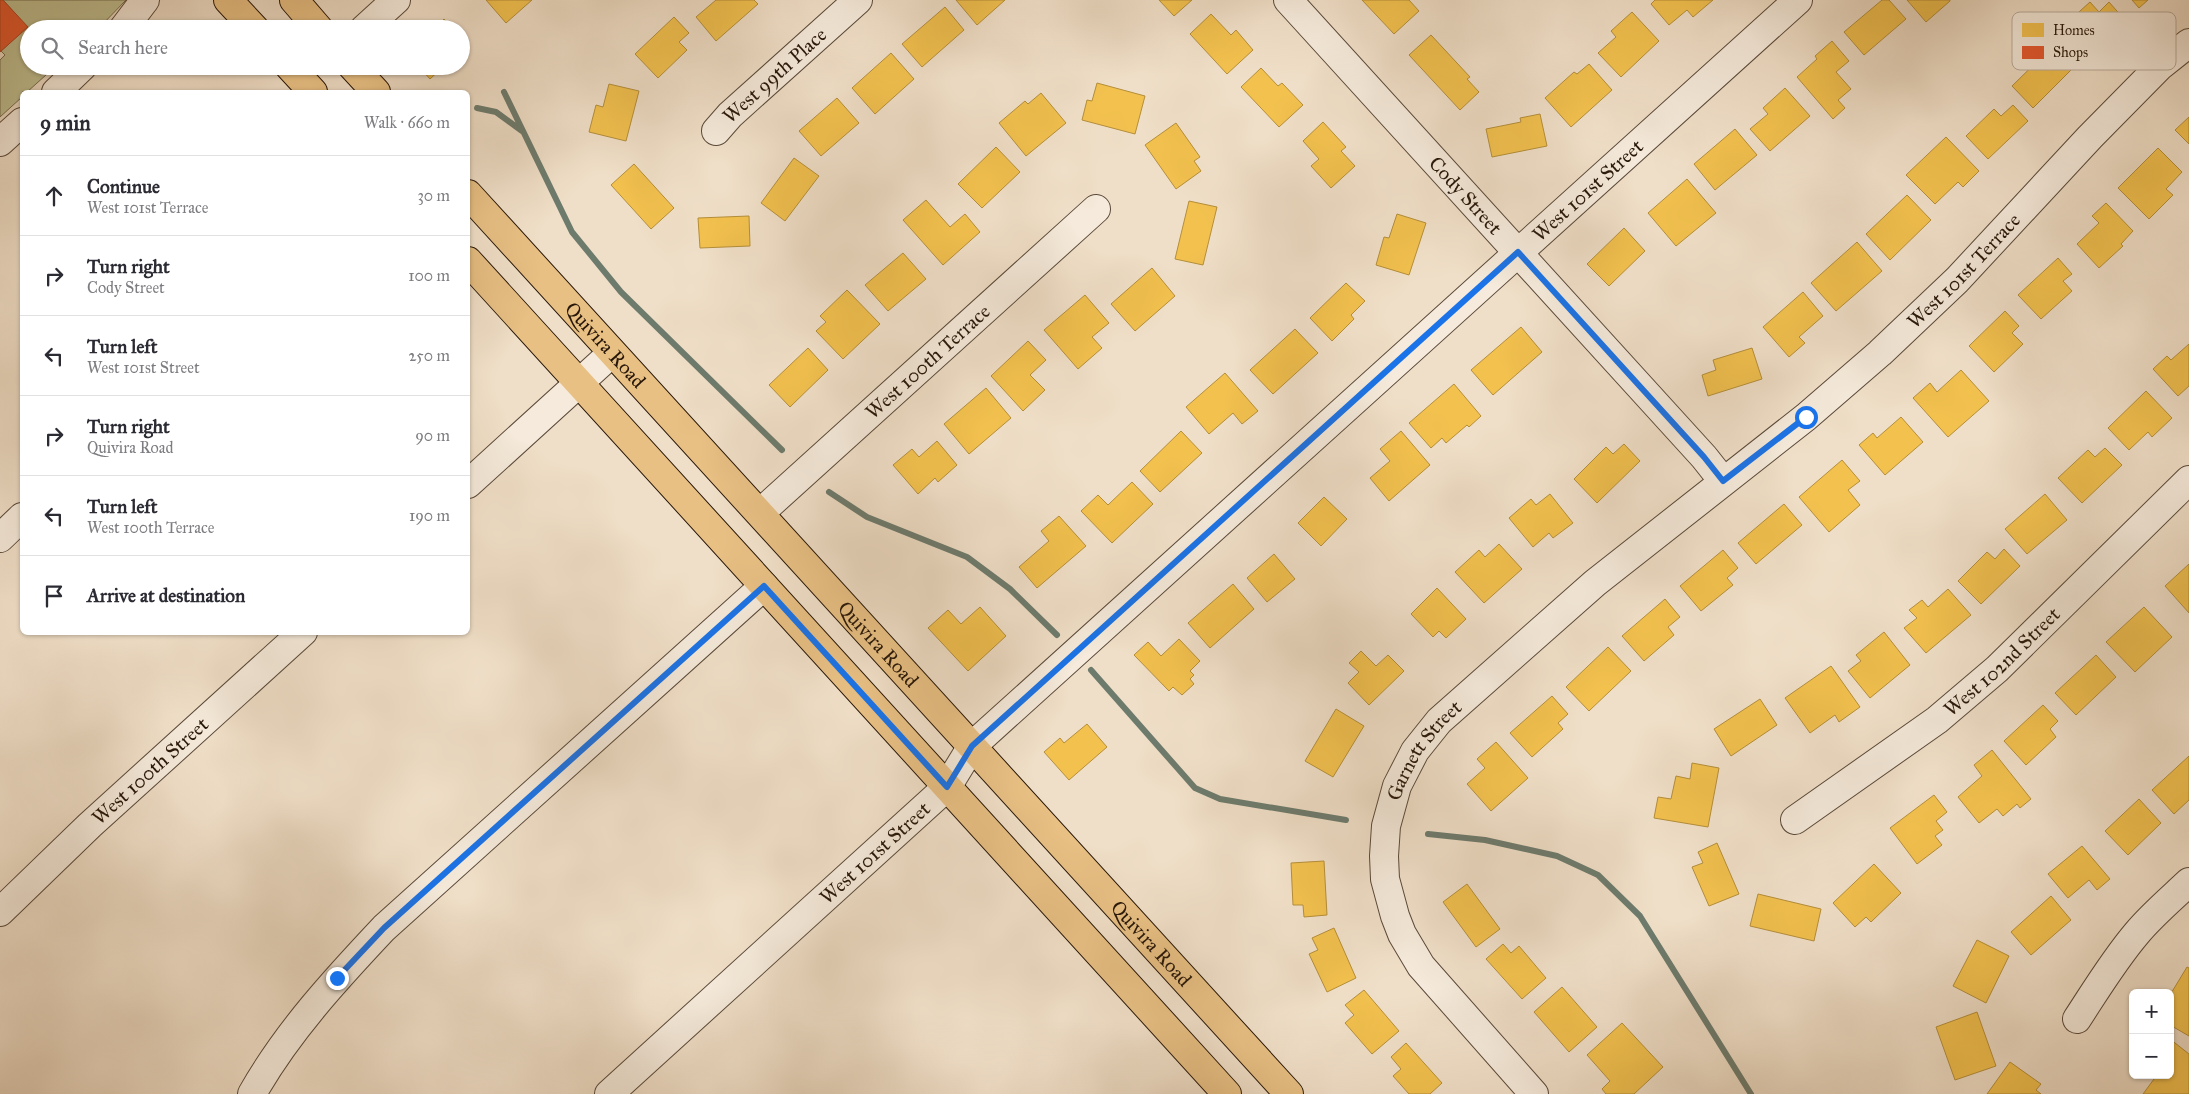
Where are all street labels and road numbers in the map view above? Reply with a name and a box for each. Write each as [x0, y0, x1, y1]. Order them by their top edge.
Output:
street label: West 99th Place [718, 22, 831, 128]
street label: West 101st Street [1527, 134, 1648, 246]
street label: Cody Street [1424, 151, 1507, 239]
street label: West 101st Terrace [1902, 208, 2025, 333]
street label: Quivira Road [560, 297, 651, 393]
street label: West 100th Terrace [860, 299, 995, 424]
street label: Quivira Road [833, 596, 924, 692]
street label: West 102nd Street [1939, 602, 2065, 721]
street label: Garnett Street [1382, 695, 1466, 803]
street label: West 100th Street [87, 712, 213, 830]
street label: West 101st Street [815, 796, 935, 909]
street label: Quivira Road [1106, 895, 1197, 991]

